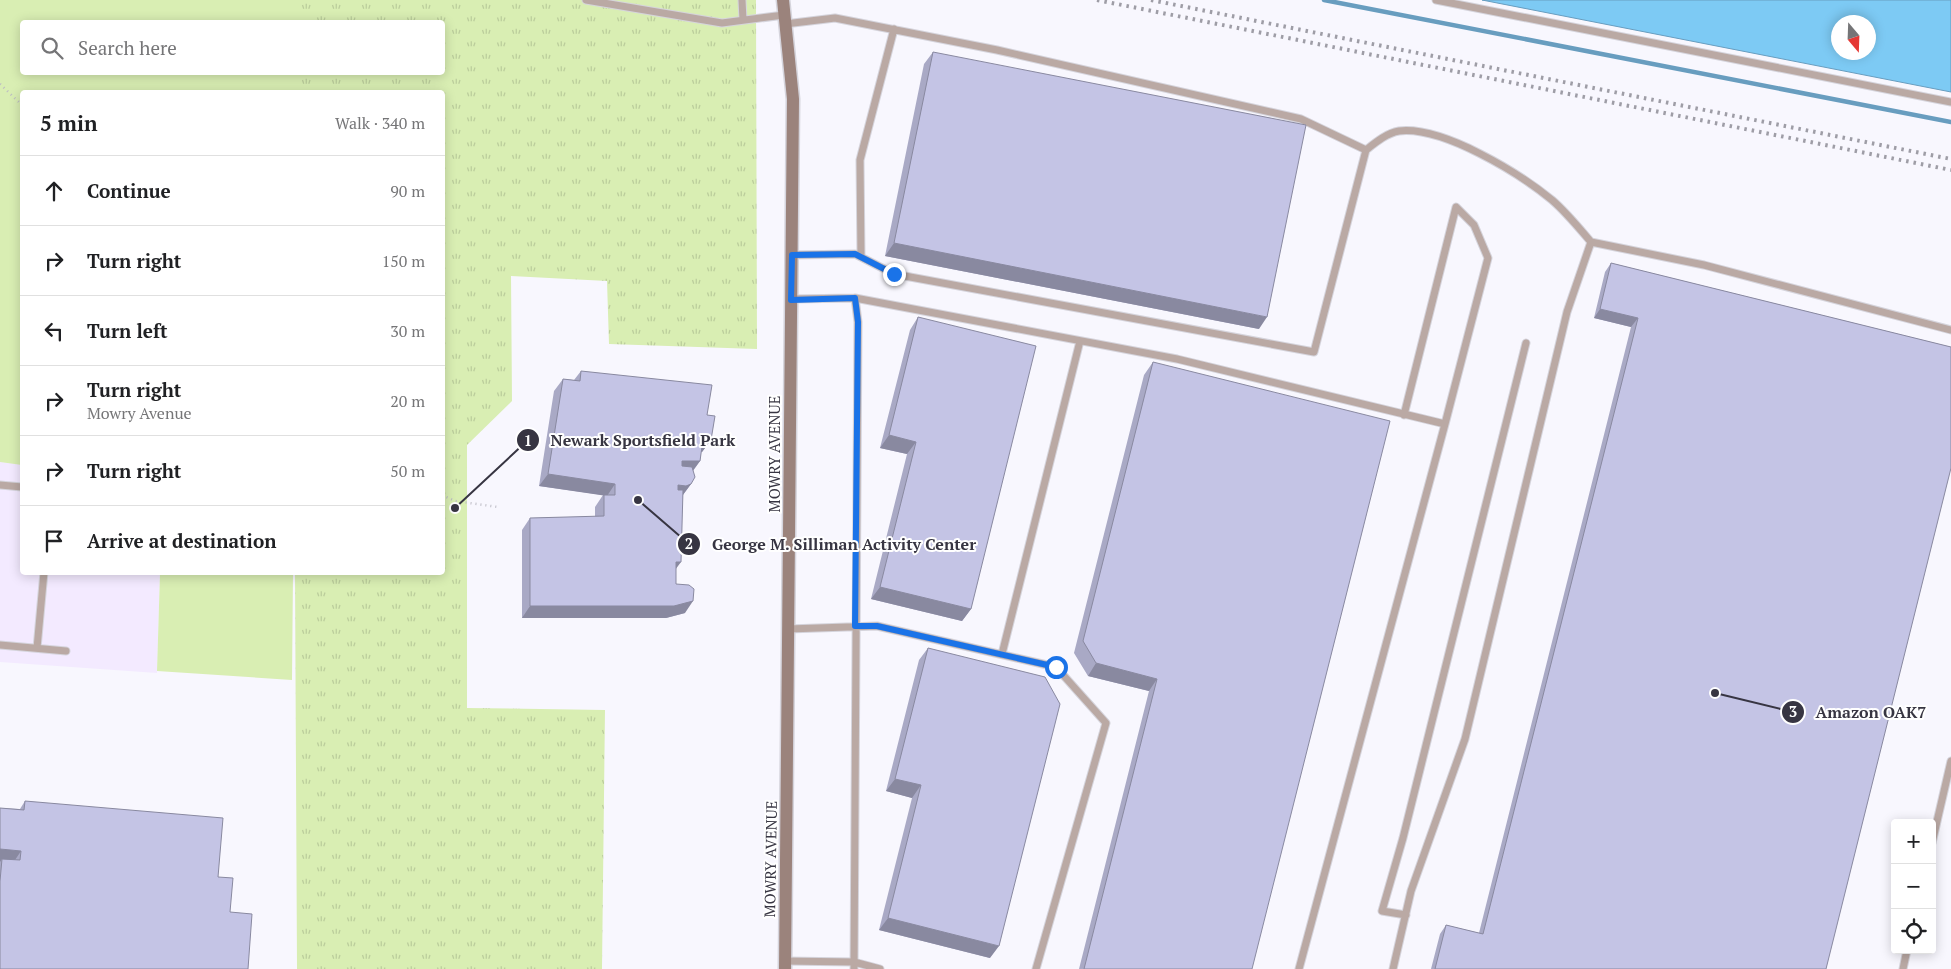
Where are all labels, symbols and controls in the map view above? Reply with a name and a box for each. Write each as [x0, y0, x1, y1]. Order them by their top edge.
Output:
north arrow [1831, 15, 1876, 60]
search box [20, 20, 445, 75]
icon: search [38, 34, 66, 62]
text: Search here [78, 35, 177, 60]
text: 5 min [40, 109, 97, 137]
text: Walk · 340 m [335, 112, 425, 134]
icon: ahead [40, 177, 68, 205]
text: Continue [87, 178, 171, 203]
text: 90 m [390, 180, 425, 202]
icon: right [40, 247, 68, 275]
text: Turn right [87, 248, 181, 273]
text: 150 m [382, 250, 425, 272]
route end [883, 263, 906, 286]
icon: left [40, 317, 68, 345]
text: Turn left [87, 318, 168, 343]
text: 30 m [390, 320, 425, 342]
text: Turn right [87, 377, 181, 402]
icon: right [40, 387, 68, 415]
text: 20 m [390, 390, 425, 412]
street label: MOWRY AVENUE [764, 396, 784, 512]
text: Mowry Avenue [87, 402, 192, 424]
callout: Newark Sportsfield Park [515, 425, 745, 456]
text: Newark Sportsfield Park [551, 429, 736, 451]
text: 1 [524, 430, 532, 450]
icon: right [40, 457, 68, 485]
text: Turn right [87, 458, 181, 483]
text: 50 m [390, 460, 425, 482]
icon: arrive [40, 527, 68, 555]
text: Arrive at destination [87, 528, 276, 553]
callout: George M. Silliman Activity Center [676, 529, 986, 560]
text: 2 [685, 533, 693, 553]
text: George M. Silliman Activity Center [712, 533, 976, 555]
route start [1045, 656, 1068, 679]
callout: Amazon OAK7 [1781, 696, 1936, 727]
text: 3 [1789, 701, 1797, 721]
text: Amazon OAK7 [1816, 701, 1926, 723]
street label: MOWRY AVENUE [759, 800, 781, 918]
map controls [1891, 819, 1936, 954]
button: + [1891, 819, 1936, 864]
button: − [1891, 864, 1936, 909]
button: locate [1891, 909, 1936, 954]

